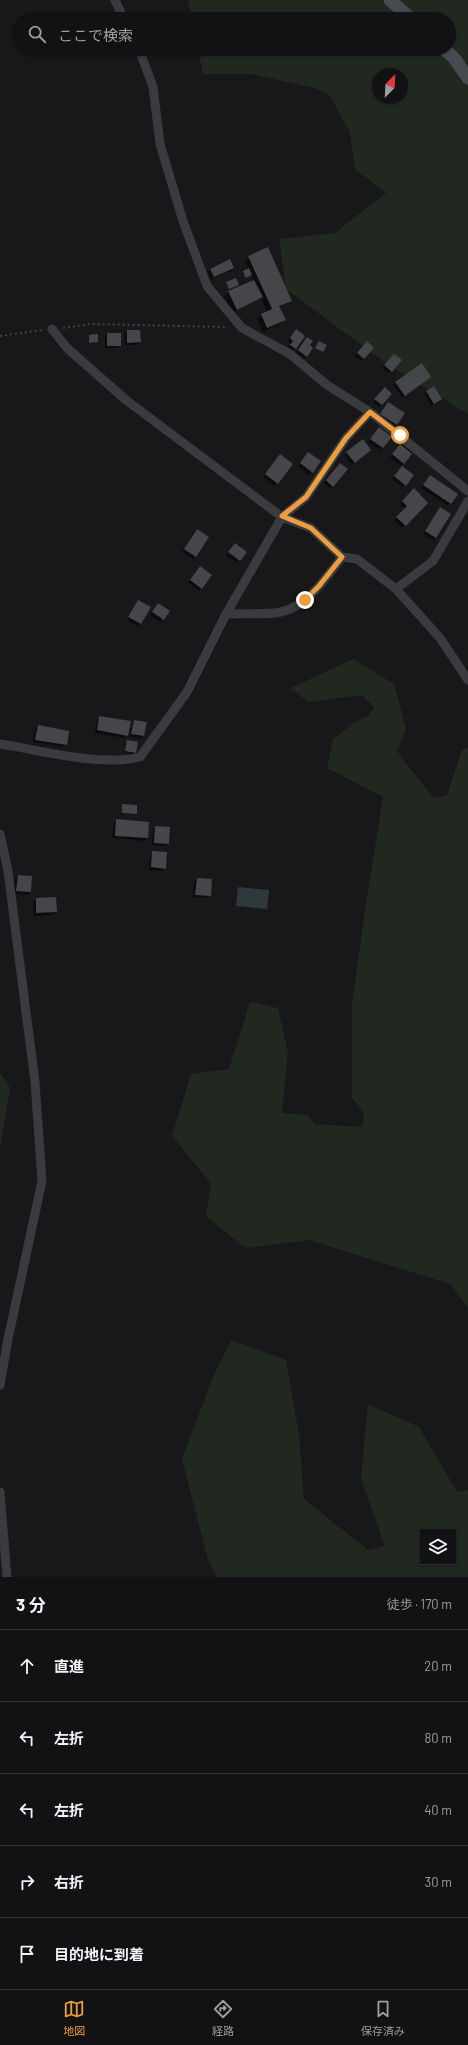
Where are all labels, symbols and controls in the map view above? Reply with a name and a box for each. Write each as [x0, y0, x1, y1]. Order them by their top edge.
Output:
search box [12, 12, 456, 56]
icon: search [26, 23, 48, 45]
text: ここで検索 [58, 26, 133, 44]
north arrow [372, 68, 408, 104]
route start [391, 426, 409, 444]
route end [296, 591, 314, 609]
map controls [420, 1529, 456, 1565]
button: layers [420, 1529, 456, 1565]
text: 3 分 [16, 1594, 46, 1614]
text: 徒歩 · 170 m [387, 1596, 452, 1612]
icon: ahead [16, 1655, 38, 1677]
text: 直進 [54, 1657, 84, 1675]
text: 20 m [424, 1658, 452, 1674]
icon: left [16, 1727, 38, 1749]
text: 左折 [54, 1729, 84, 1747]
text: 80 m [425, 1730, 452, 1746]
icon: left [16, 1799, 38, 1821]
text: 左折 [54, 1801, 84, 1819]
text: 40 m [424, 1802, 452, 1818]
icon: right [16, 1871, 38, 1893]
text: 右折 [54, 1873, 84, 1891]
text: 30 m [425, 1874, 452, 1890]
icon: arrive [16, 1943, 38, 1965]
text: 目的地に到着 [54, 1945, 144, 1963]
tab: 地図 [63, 1998, 85, 2038]
tab: 経路 [212, 1998, 234, 2038]
tab: 保存済み [361, 1998, 405, 2038]

